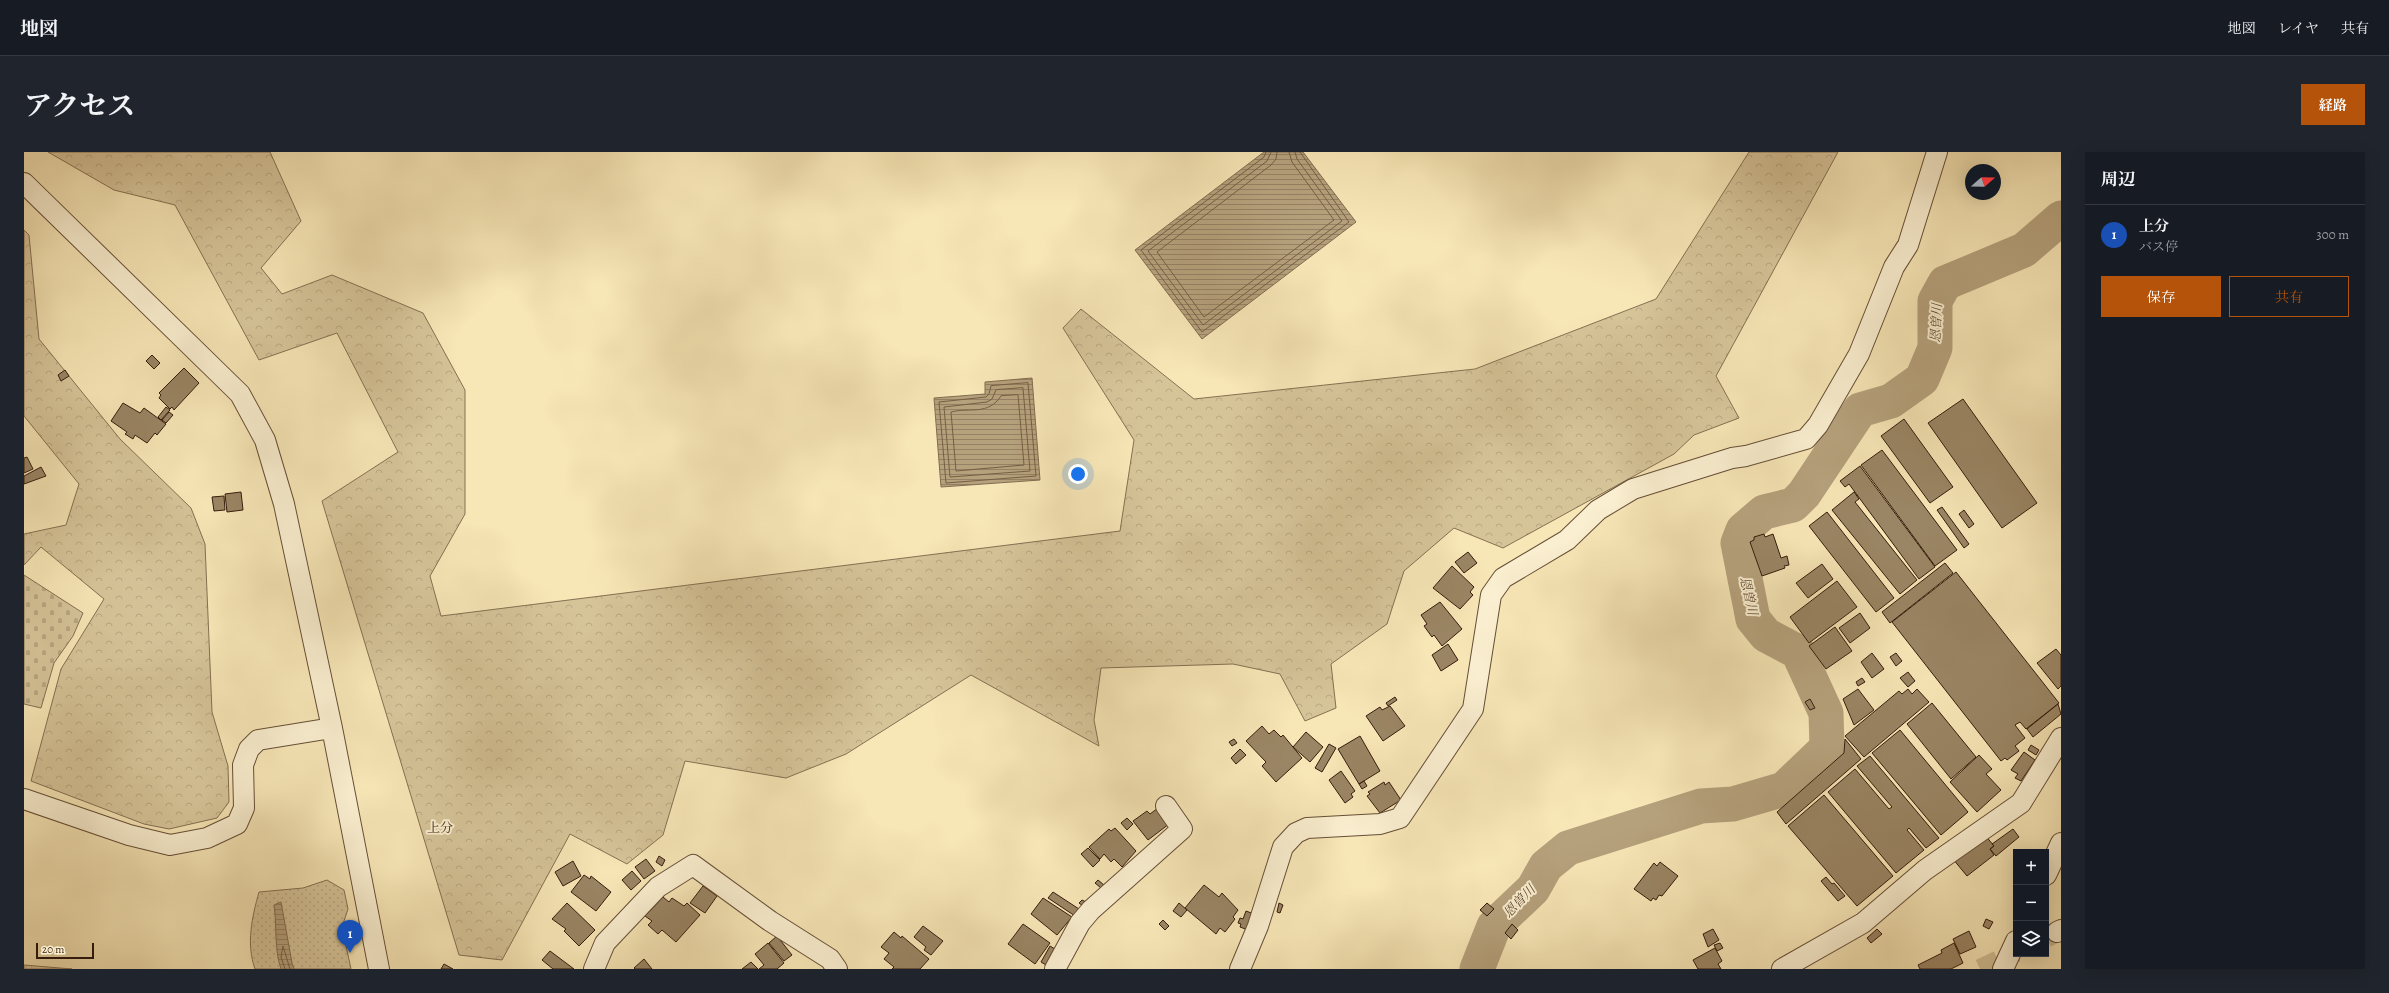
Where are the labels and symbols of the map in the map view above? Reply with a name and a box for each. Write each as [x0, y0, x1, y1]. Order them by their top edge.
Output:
north arrow [1965, 164, 2001, 200]
water label: 恩曽川 [1926, 301, 1946, 343]
your location [1068, 464, 1088, 484]
water label: 恩曽川 [1736, 575, 1762, 619]
district label: 上分 [427, 819, 453, 836]
water label: 恩曽川 [1499, 880, 1540, 921]
pin: 1 [337, 920, 363, 953]
scale bar [36, 941, 94, 960]

